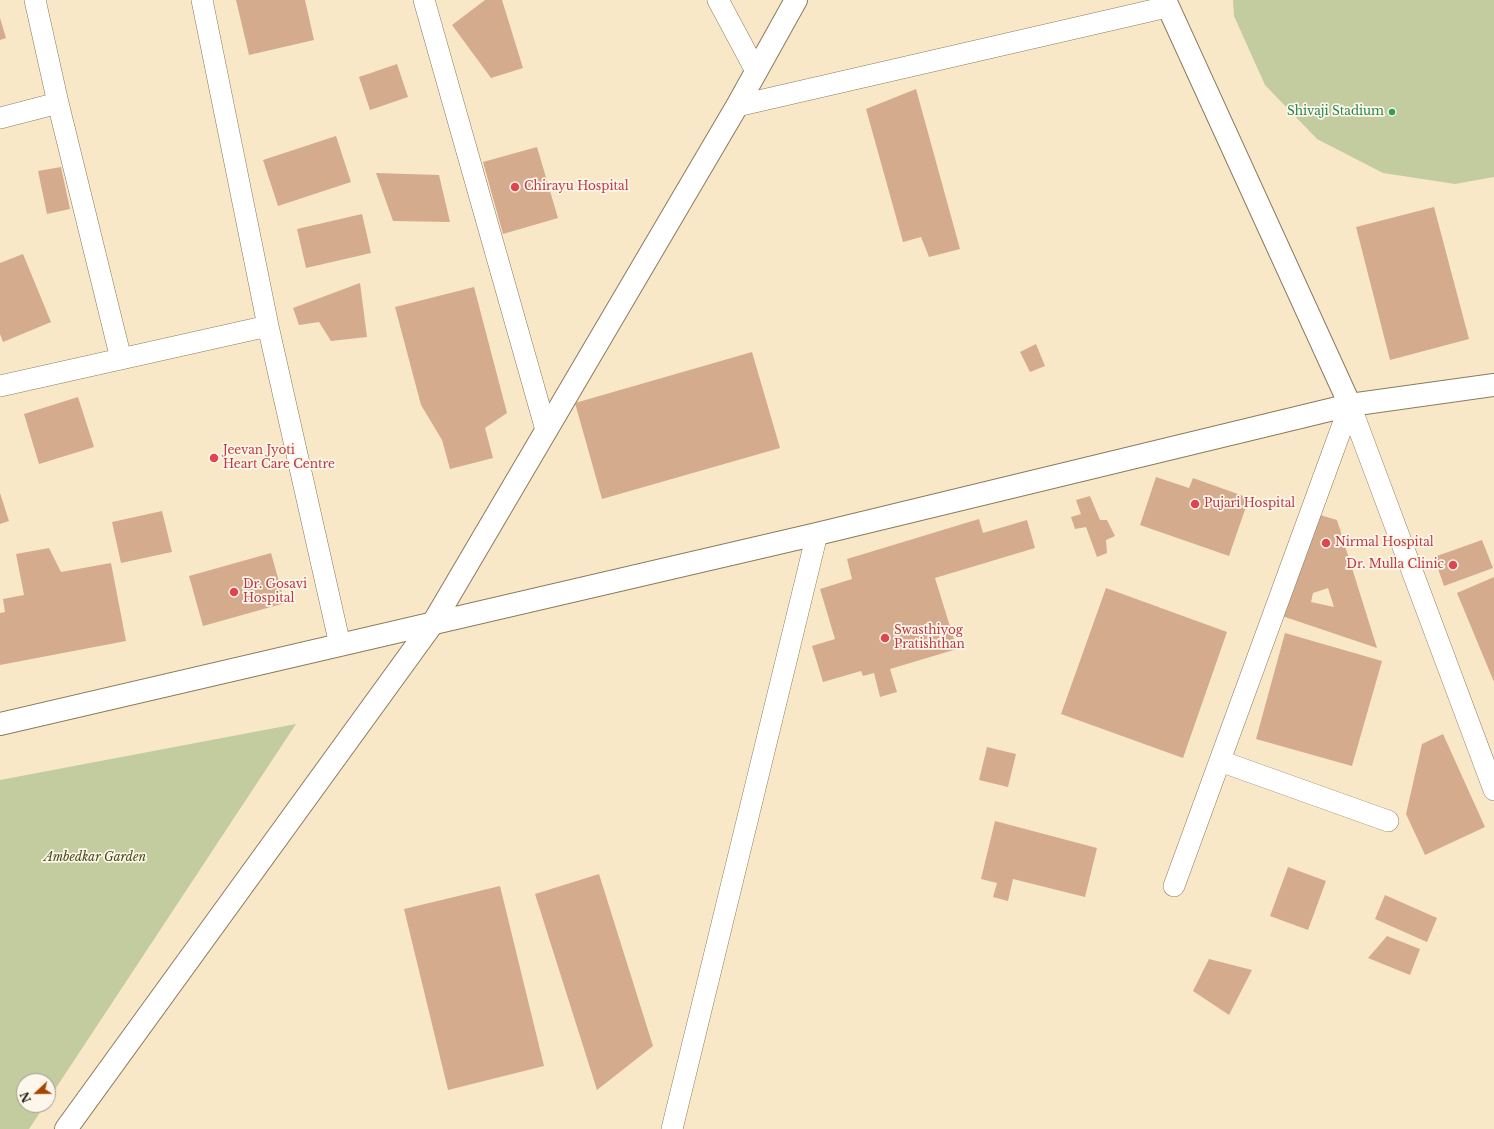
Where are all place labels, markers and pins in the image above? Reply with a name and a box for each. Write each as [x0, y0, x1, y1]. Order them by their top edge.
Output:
place label: Shivaji Stadium [1287, 105, 1384, 119]
marker: Shivaji Stadium [1387, 107, 1397, 117]
place label: Chirayu Hospital [524, 180, 629, 194]
marker: Chirayu Hospital [509, 181, 521, 193]
place label: Jeevan Jyoti Heart Care Centre [223, 444, 335, 472]
marker: Jeevan Jyoti Heart Care Centre [208, 452, 220, 464]
place label: Pujari Hospital [1204, 497, 1295, 511]
marker: Pujari Hospital [1189, 498, 1201, 510]
place label: Nirmal Hospital [1335, 536, 1434, 550]
marker: Nirmal Hospital [1320, 537, 1332, 549]
place label: Dr. Mulla Clinic [1346, 558, 1444, 572]
marker: Dr. Mulla Clinic [1447, 559, 1459, 571]
place label: Dr. Gosavi Hospital [243, 578, 307, 606]
marker: Dr. Gosavi Hospital [228, 586, 240, 598]
place label: Swasthiyog Pratishthan [894, 624, 965, 652]
marker: Swasthiyog Pratishthan [879, 632, 891, 644]

